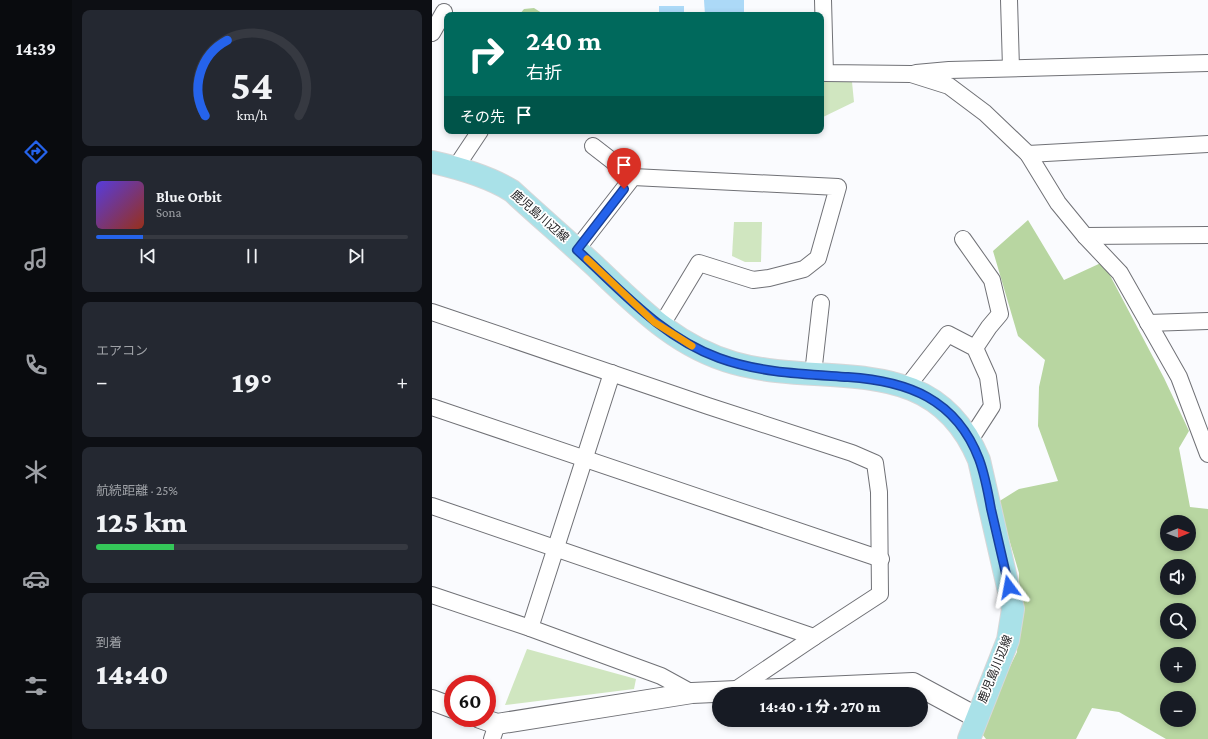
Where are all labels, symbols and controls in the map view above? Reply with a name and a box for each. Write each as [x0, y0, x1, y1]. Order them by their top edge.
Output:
text: 240 m [526, 25, 601, 56]
icon: right [460, 28, 512, 80]
text: 14:39 [16, 39, 56, 59]
text: 54 [231, 62, 273, 108]
text: 右折 [526, 63, 562, 83]
icon: arrive [513, 104, 535, 126]
text: km/h [237, 106, 268, 122]
text: その先 [460, 109, 505, 125]
icon: directions [22, 138, 50, 166]
pin [607, 148, 641, 189]
icon: arrive [613, 154, 635, 176]
street label: 鹿児島川辺線 [508, 187, 572, 245]
text: Blue Orbit [156, 189, 222, 205]
text: Sona [156, 205, 182, 220]
icon: music [22, 245, 50, 273]
icon: previous [137, 245, 159, 267]
icon: pause [241, 245, 263, 267]
icon: next [345, 245, 367, 267]
text: エアコン [96, 343, 148, 358]
icon: phone [22, 351, 50, 379]
text: 19° [232, 365, 272, 398]
text: − [96, 369, 108, 394]
text: + [396, 369, 408, 394]
icon: climate [22, 458, 50, 486]
text: 航続距離 · 25% [96, 483, 178, 498]
text: 125 km [96, 505, 187, 538]
north arrow [1160, 515, 1196, 551]
map controls [1160, 515, 1196, 727]
button: sound [1160, 559, 1196, 595]
icon: car [22, 565, 50, 593]
position arrow [988, 566, 1030, 608]
button: search [1160, 603, 1196, 639]
street label: 鹿児島川辺線 [975, 633, 1015, 705]
text: 到着 [96, 635, 122, 650]
button: + [1160, 647, 1196, 683]
text: 14:40 [96, 657, 168, 690]
icon: filters [22, 672, 50, 700]
speed limit sign: 60 [444, 675, 496, 727]
button: − [1160, 691, 1196, 727]
text: 14:40 · 1 分 · 270 m [760, 699, 880, 715]

